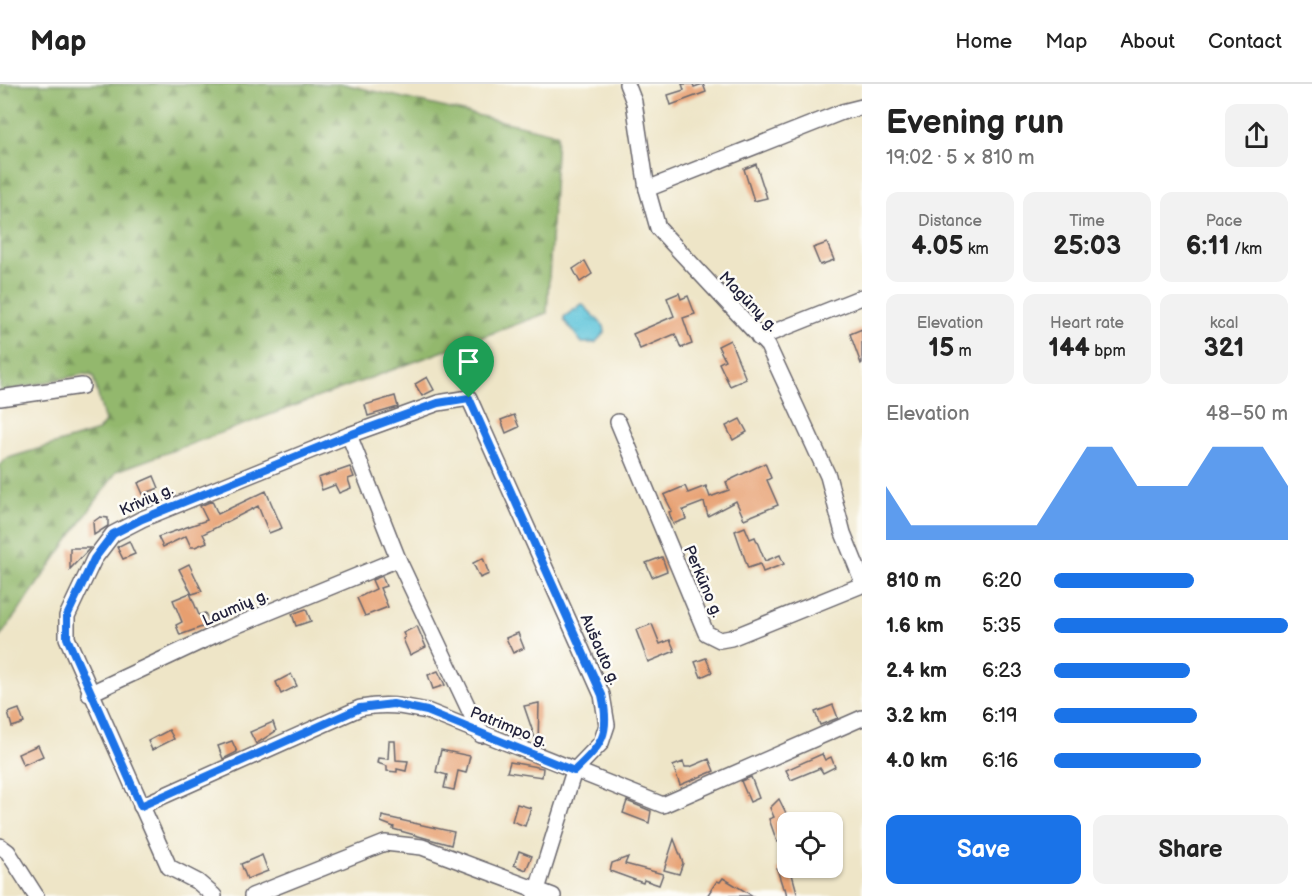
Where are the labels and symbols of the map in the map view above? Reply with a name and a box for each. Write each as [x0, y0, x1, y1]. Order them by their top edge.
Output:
street label: Magūnų g. [715, 268, 781, 336]
pin [443, 336, 494, 398]
street label: Krivių g. [117, 480, 176, 521]
street label: Perkūno g. [679, 543, 726, 620]
street label: Laumių g. [200, 586, 271, 631]
street label: Aušauto g. [576, 611, 624, 688]
street label: Patrimpo g. [467, 703, 550, 751]

